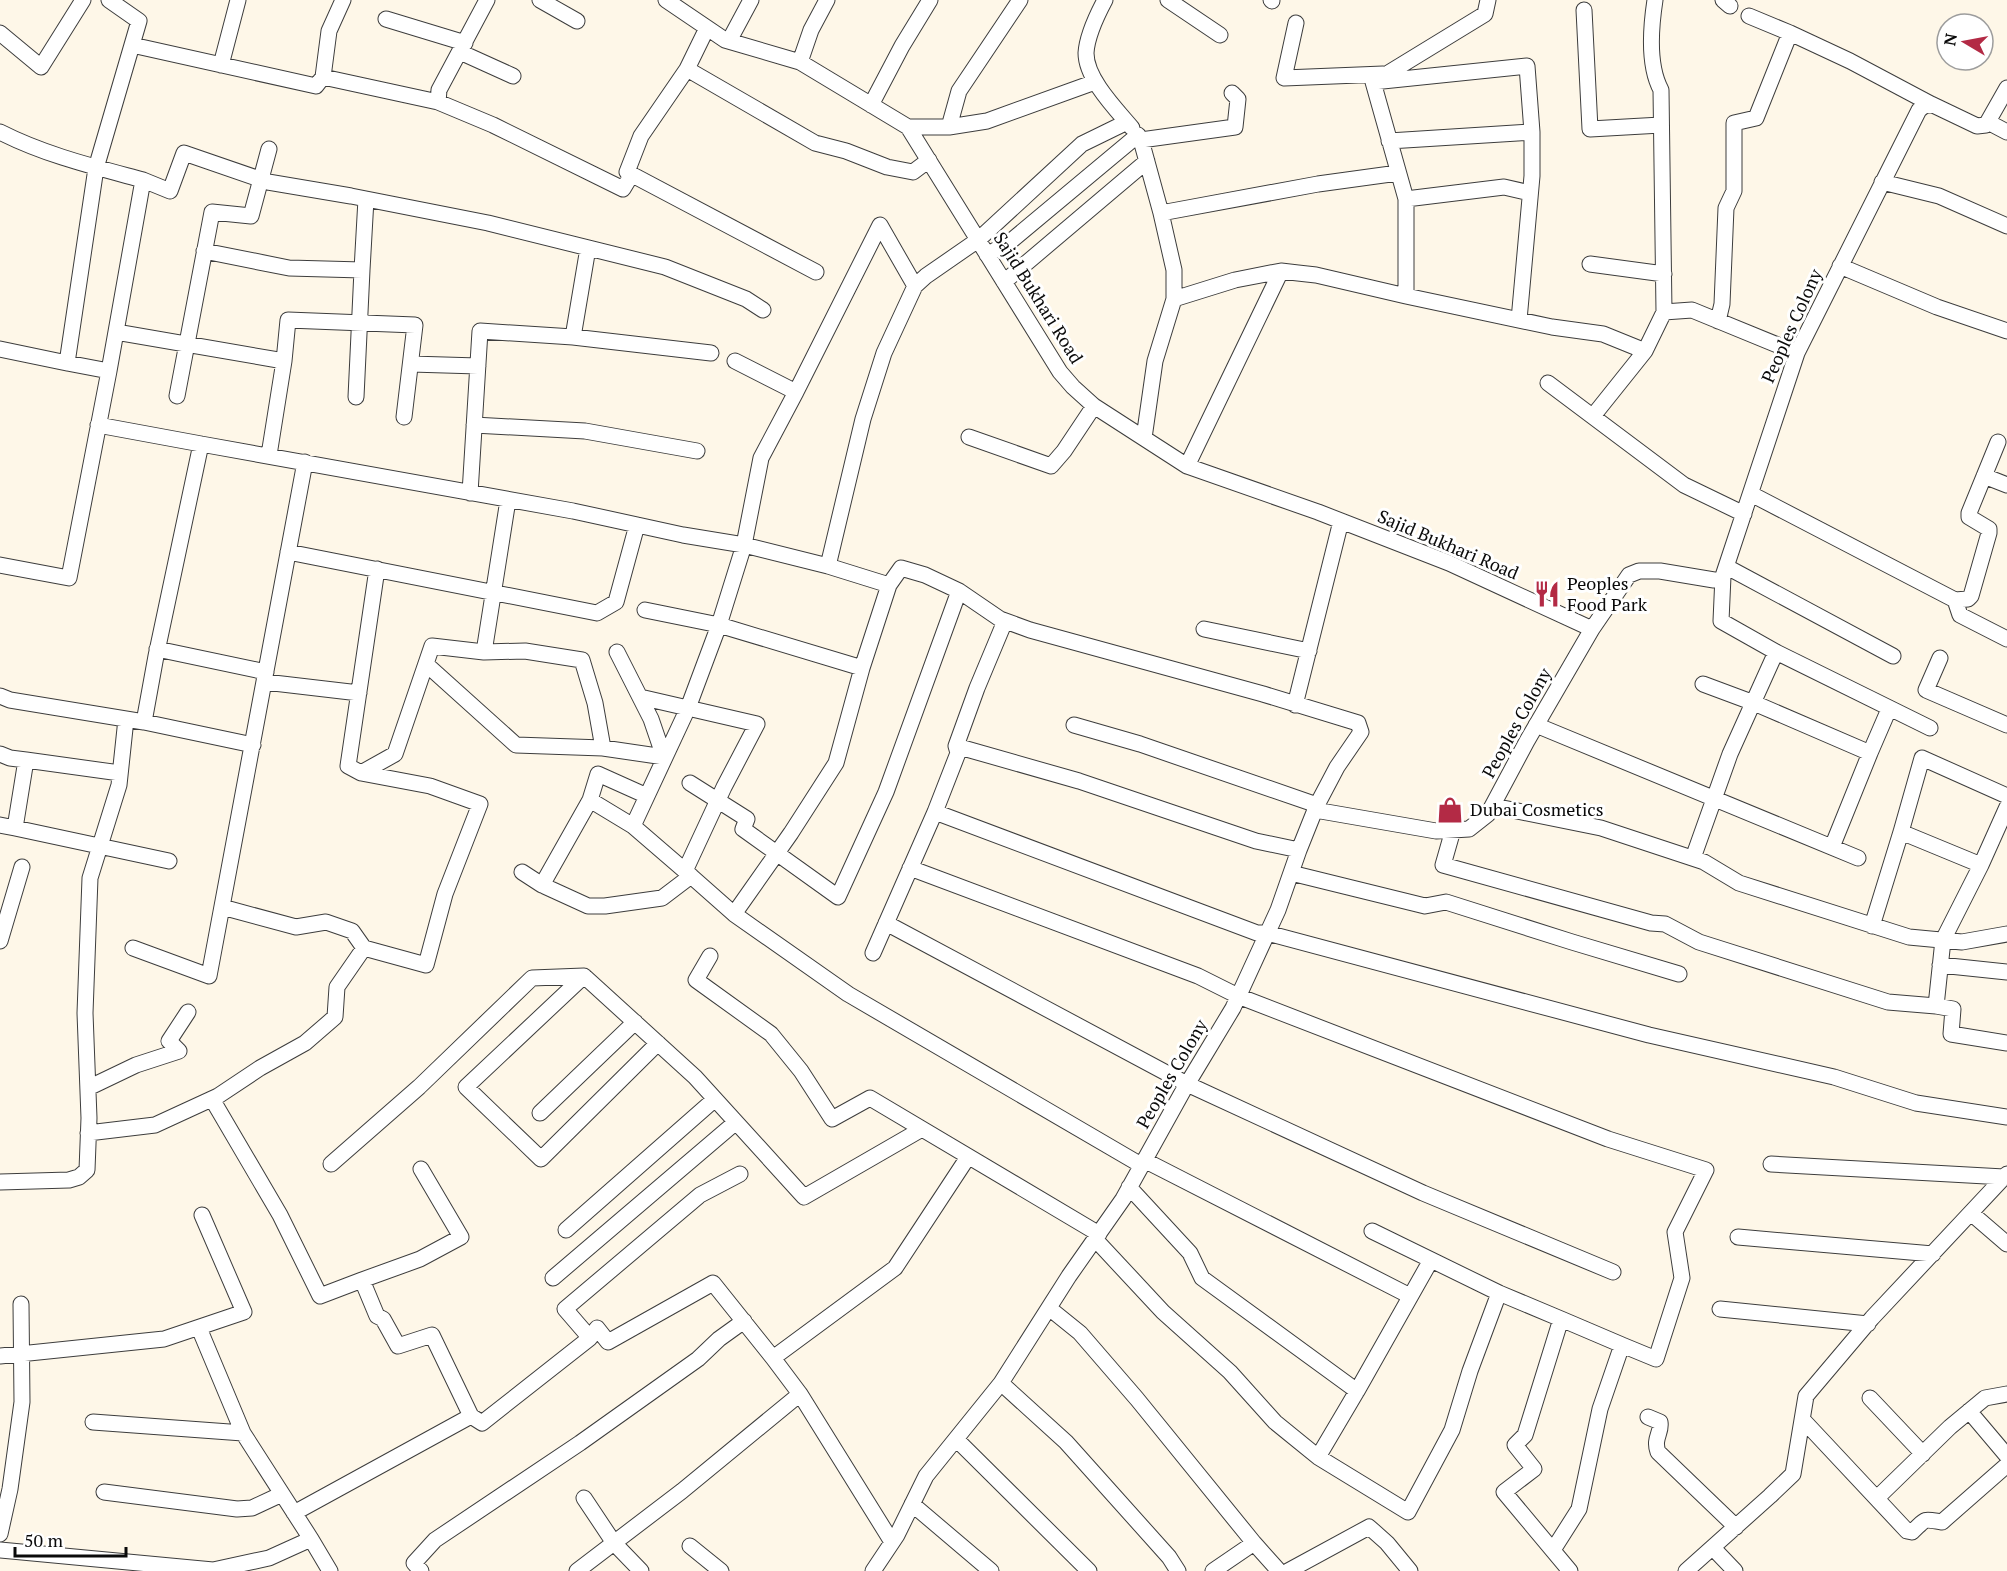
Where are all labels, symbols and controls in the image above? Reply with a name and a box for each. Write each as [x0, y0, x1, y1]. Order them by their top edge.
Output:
north arrow [1935, 12, 1995, 72]
text: N [1938, 32, 1962, 47]
street label: Sajid Bukhari Road [989, 227, 1089, 368]
street label: Peoples Colony [1755, 264, 1827, 386]
street label: Sajid Bukhari Road [1374, 504, 1523, 585]
place label: Peoples Food Park [1567, 571, 1648, 616]
restaurant icon: Peoples Food Park [1532, 579, 1562, 609]
street label: Peoples Colony [1476, 662, 1557, 782]
shop icon: Dubai Cosmetics [1435, 795, 1465, 825]
place label: Dubai Cosmetics [1470, 797, 1604, 821]
street label: Peoples Colony [1130, 1014, 1213, 1132]
scale bar [15, 1520, 126, 1558]
text: 50 m [24, 1528, 64, 1552]

